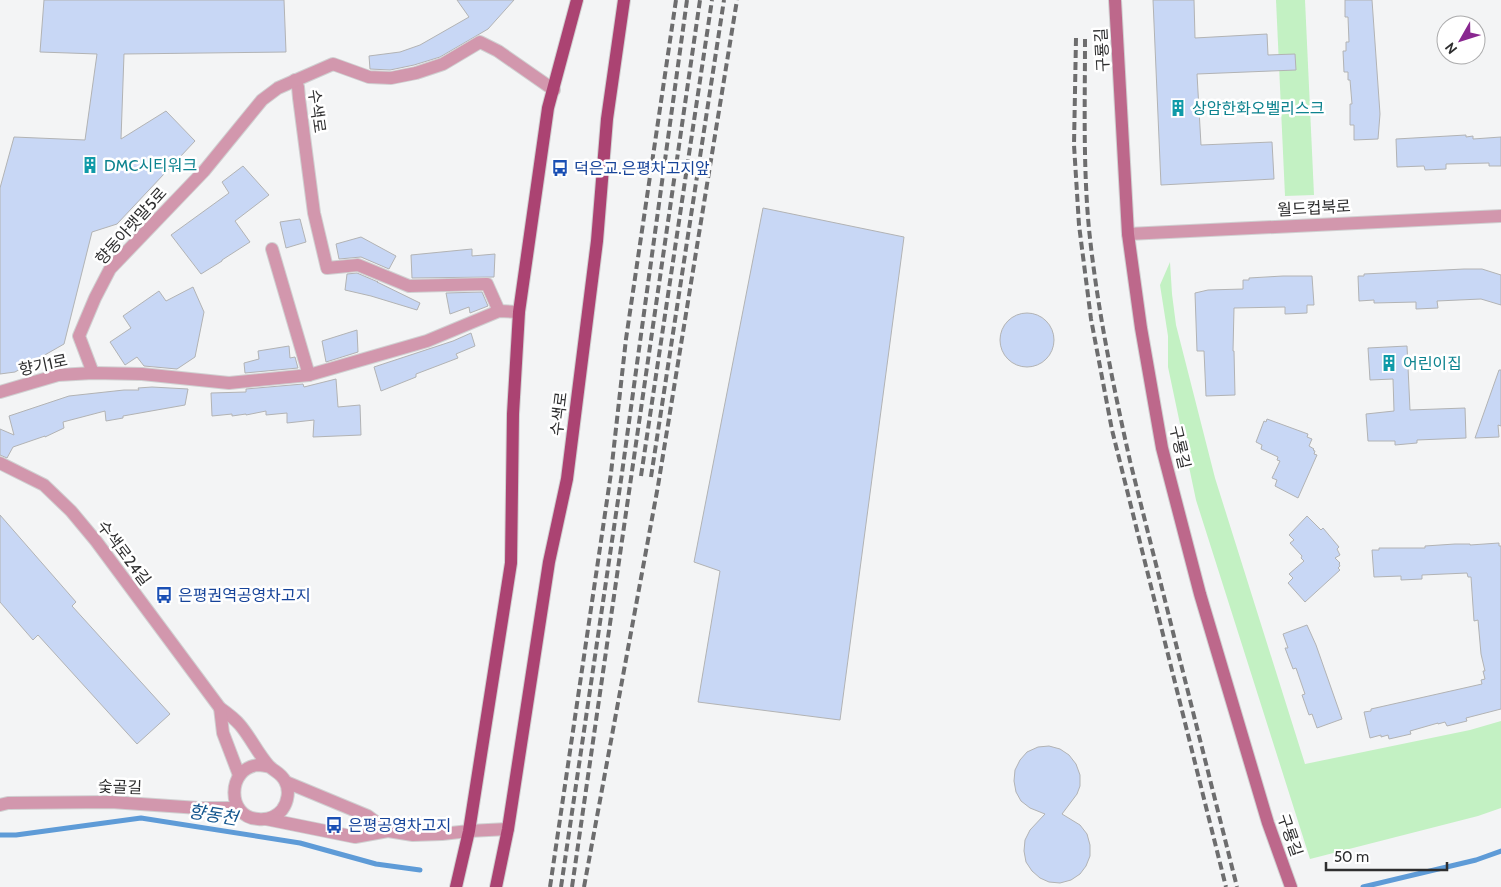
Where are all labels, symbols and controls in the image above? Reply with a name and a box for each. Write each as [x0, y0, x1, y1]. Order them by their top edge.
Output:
north arrow [1436, 15, 1486, 65]
street label: 구룡길 [1091, 27, 1113, 73]
text: N [1441, 39, 1461, 58]
street label: 수색로 [305, 88, 330, 134]
building icon: 상암한화오벨리스크 [1168, 98, 1188, 118]
place label: 상암한화오벨리스크 [1192, 99, 1324, 118]
building icon: DMC시티워크 [80, 155, 100, 175]
place label: DMC시티워크 [104, 156, 197, 175]
bus stop icon: 덕은교.은평차고지앞 [550, 158, 570, 178]
place label: 덕은교.은평차고지앞 [574, 159, 710, 178]
street label: 향동아랫말5로 [91, 183, 171, 268]
street label: 월드컵북로 [1277, 197, 1352, 219]
street label: 향기1로 [17, 351, 69, 379]
building icon: 어린이집 [1379, 353, 1399, 373]
place label: 어린이집 [1403, 354, 1462, 373]
street label: 수색로 [547, 391, 571, 437]
street label: 구룡길 [1166, 423, 1194, 471]
street label: 수색로24길 [93, 517, 155, 589]
bus stop icon: 은평권역공영차고지 [154, 585, 174, 605]
place label: 은평권역공영차고지 [178, 586, 310, 605]
street label: 숯골길 [98, 777, 142, 797]
water label: 향동천 [187, 800, 242, 830]
street label: 구룡길 [1274, 811, 1306, 859]
bus stop icon: 은평공영차고지 [324, 815, 344, 835]
place label: 은평공영차고지 [348, 816, 451, 835]
scale bar [1326, 840, 1447, 872]
text: 50 m [1334, 848, 1369, 866]

